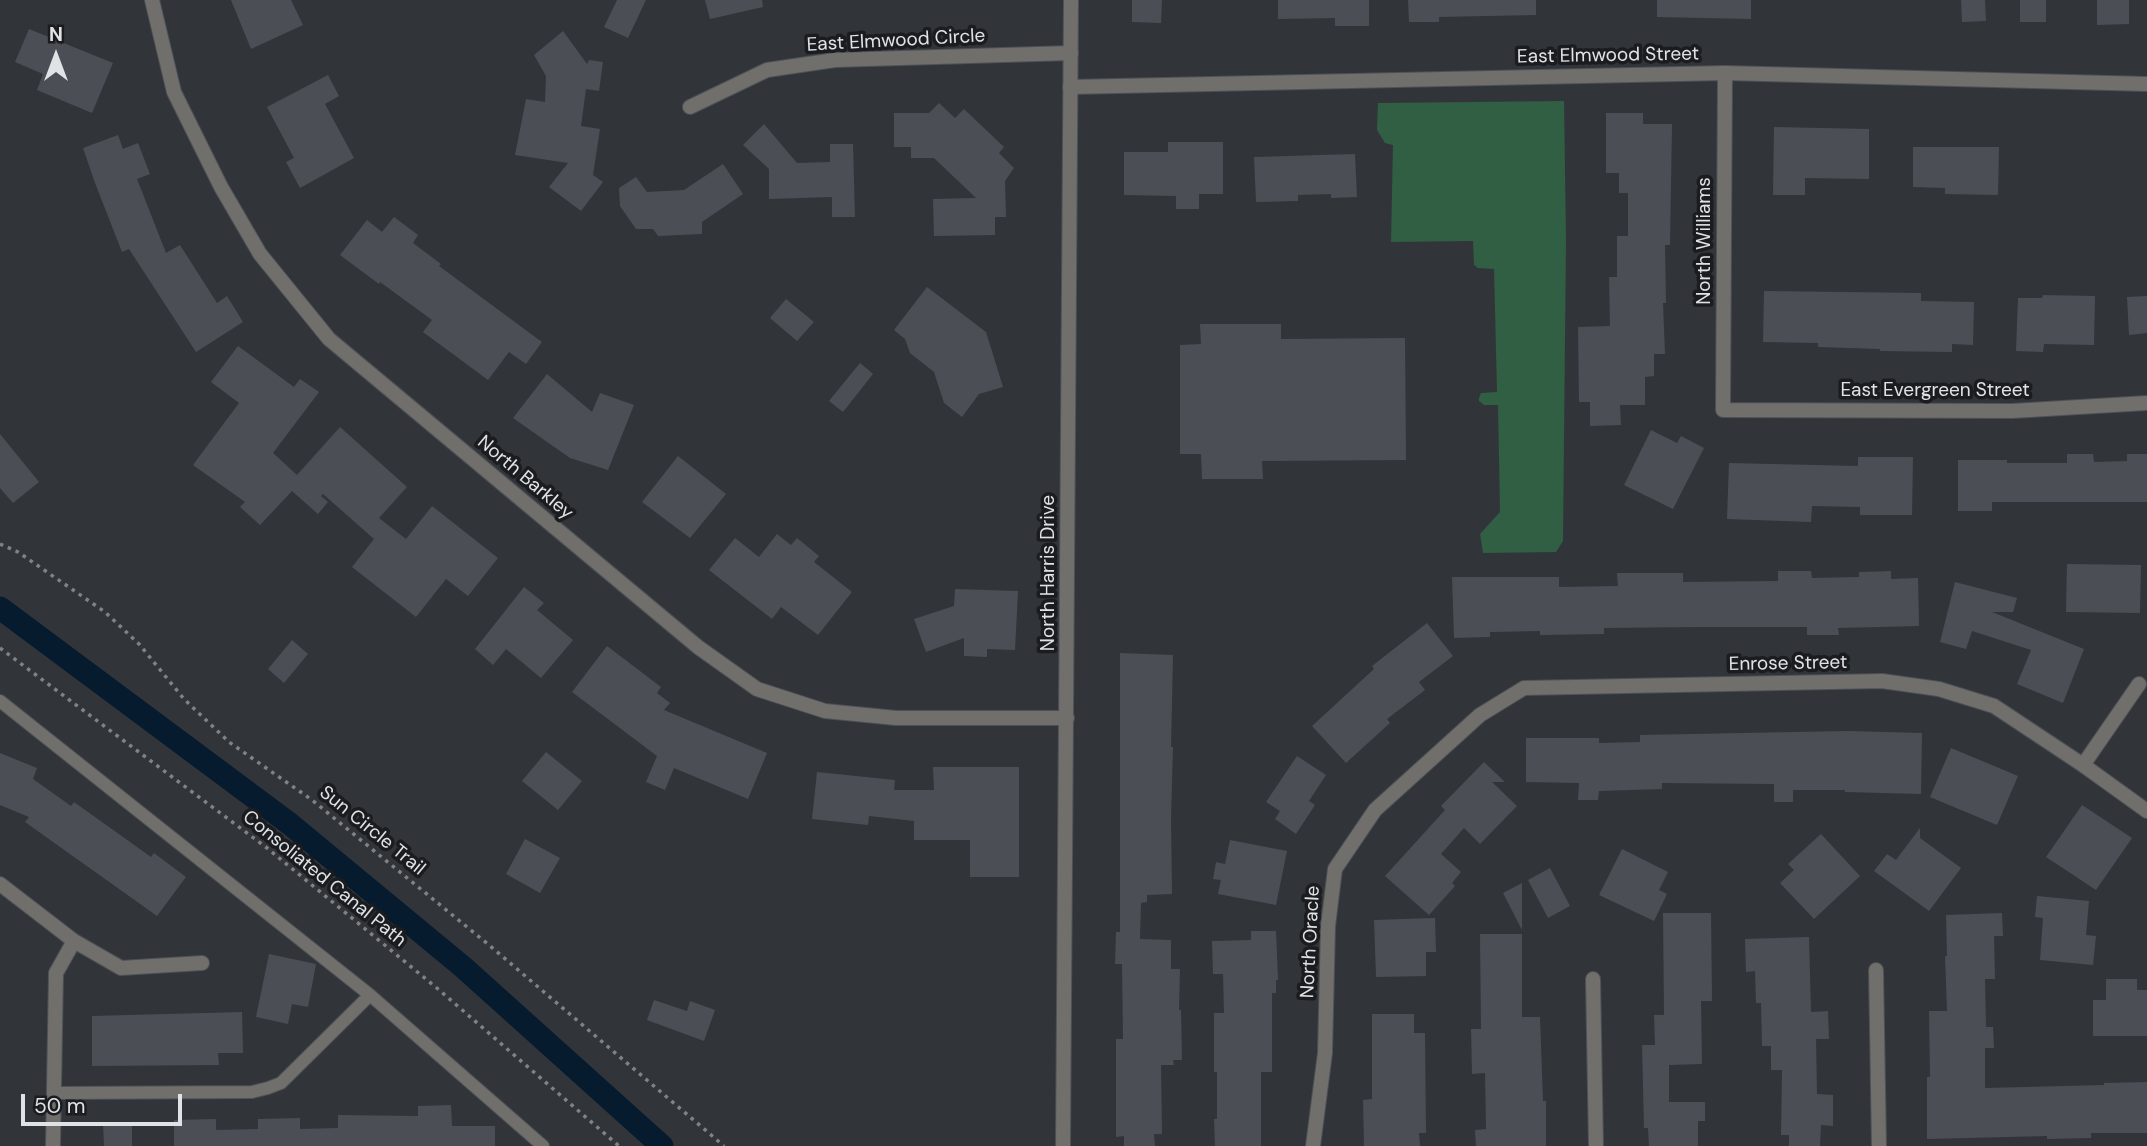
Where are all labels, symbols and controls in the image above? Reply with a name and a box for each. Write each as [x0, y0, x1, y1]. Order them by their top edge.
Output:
north arrow [21, 21, 91, 91]
text: N [49, 22, 63, 47]
street label: East Elmwood Circle [806, 25, 986, 57]
street label: East Elmwood Street [1517, 43, 1699, 69]
street label: North Williams [1694, 177, 1716, 305]
street label: East Evergreen Street [1840, 380, 2030, 402]
street label: North Barkley [472, 431, 578, 525]
street label: North Harris Drive [1038, 495, 1060, 651]
street label: Enrose Street [1728, 652, 1848, 676]
street label: Sun Circle Trail [315, 781, 429, 881]
street label: Consoliated Canal Path [238, 806, 410, 952]
street label: North Oracle [1297, 885, 1325, 999]
scale bar [24, 1080, 186, 1124]
text: 50 m [34, 1092, 85, 1120]

